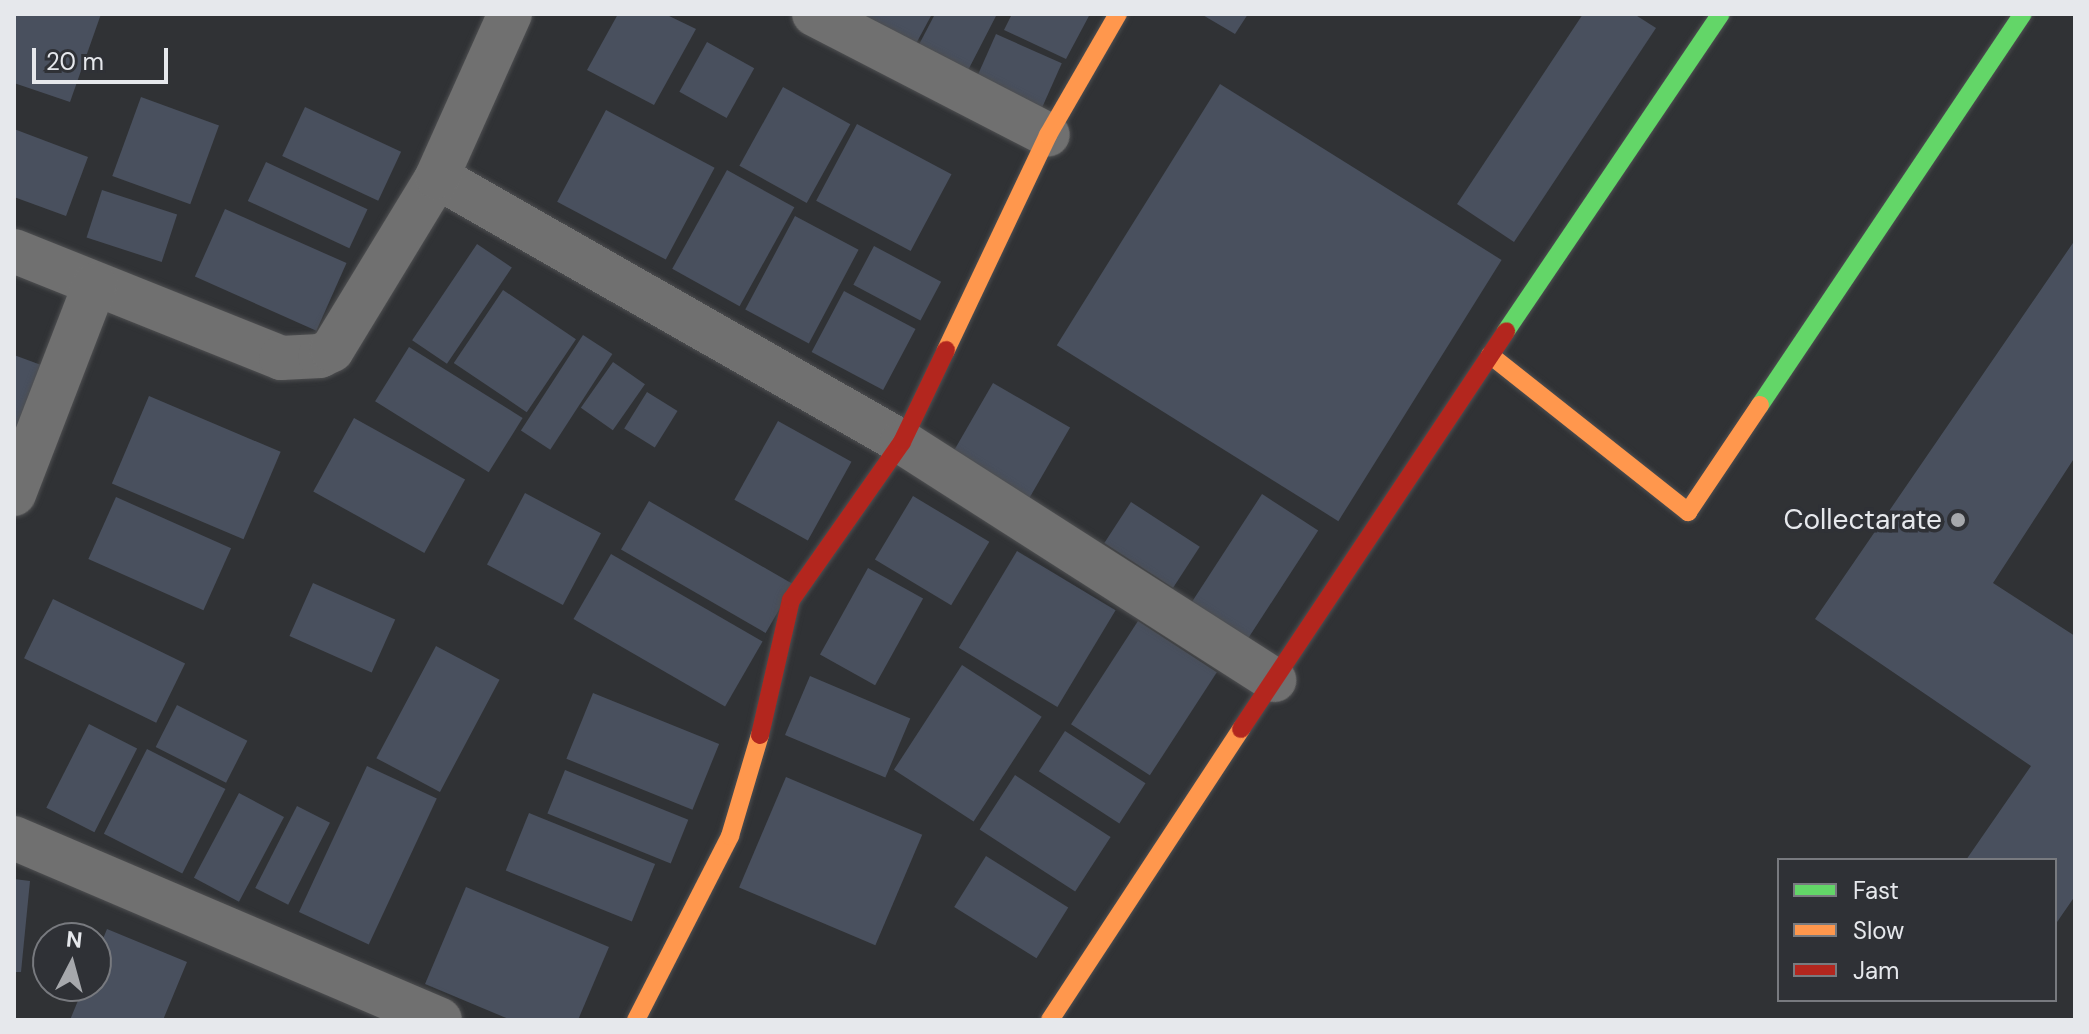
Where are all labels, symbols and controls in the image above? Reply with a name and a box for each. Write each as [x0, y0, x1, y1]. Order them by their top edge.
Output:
scale bar [36, 32, 172, 82]
text: 20 m [46, 46, 104, 77]
place label: Collectarate [1783, 503, 1942, 537]
marker: Collectarate [1949, 511, 1967, 529]
legend [1777, 858, 2057, 1002]
text: Fast [1853, 875, 1899, 906]
text: Slow [1853, 915, 1904, 946]
north arrow [32, 922, 112, 1002]
text: N [65, 924, 84, 955]
text: Jam [1853, 955, 1899, 986]

